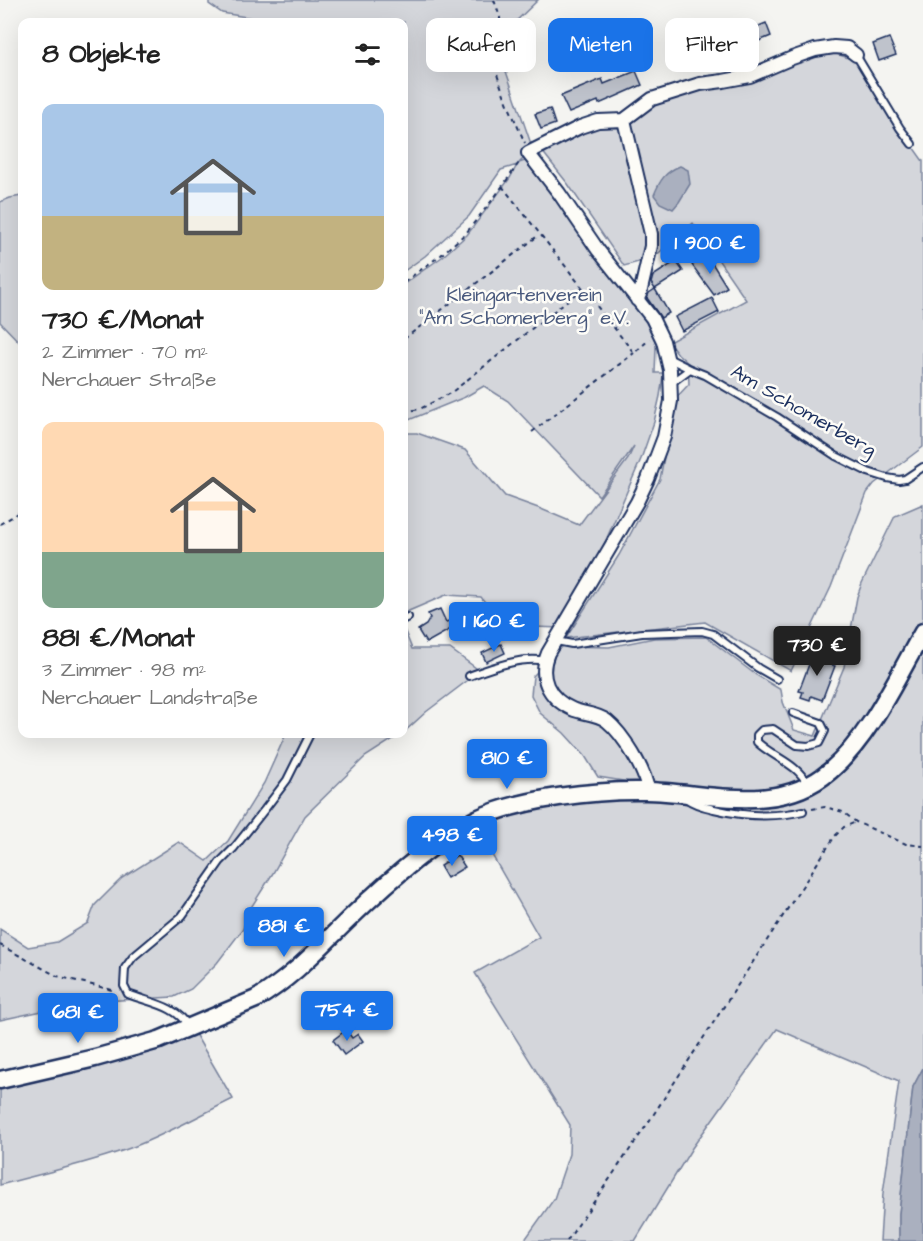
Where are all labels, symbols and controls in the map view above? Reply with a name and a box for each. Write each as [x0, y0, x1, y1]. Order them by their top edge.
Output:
chip: Kaufen [426, 18, 536, 72]
chip: Mieten [548, 18, 653, 72]
chip: Filter [665, 18, 759, 72]
text: 8 Objekte [42, 36, 161, 72]
icon: filters [351, 38, 384, 71]
icon: home [159, 143, 267, 251]
pin: 1 900 € [655, 224, 765, 275]
text: 1 900 € [674, 229, 746, 257]
park label: Kleingartenverein "Am Schomerberg" e.V. [419, 281, 629, 333]
text: 730 €/Monat [42, 302, 203, 338]
text: 2 Zimmer · 70 m² [42, 338, 208, 366]
street label: Am Schomerberg [725, 358, 881, 465]
text: Nerchauer Straße [42, 366, 216, 394]
icon: home [159, 461, 267, 569]
pin: 1 160 € [439, 602, 549, 653]
text: 1 160 € [463, 607, 525, 635]
text: 881 €/Monat [42, 620, 195, 656]
pin: 730 € [775, 626, 859, 677]
text: 730 € [787, 631, 847, 659]
text: 3 Zimmer · 98 m² [42, 656, 206, 684]
text: Nerchauer Landstraße [42, 684, 258, 712]
pin: 810 € [465, 739, 549, 790]
text: 810 € [481, 744, 533, 772]
pin: 498 € [410, 816, 494, 867]
text: 498 € [421, 821, 483, 849]
pin: 881 € [242, 907, 326, 958]
text: 881 € [258, 912, 310, 940]
pin: 754 € [305, 991, 389, 1042]
pin: 681 € [36, 993, 120, 1044]
text: 754 € [315, 996, 379, 1024]
text: 681 € [52, 998, 104, 1026]

